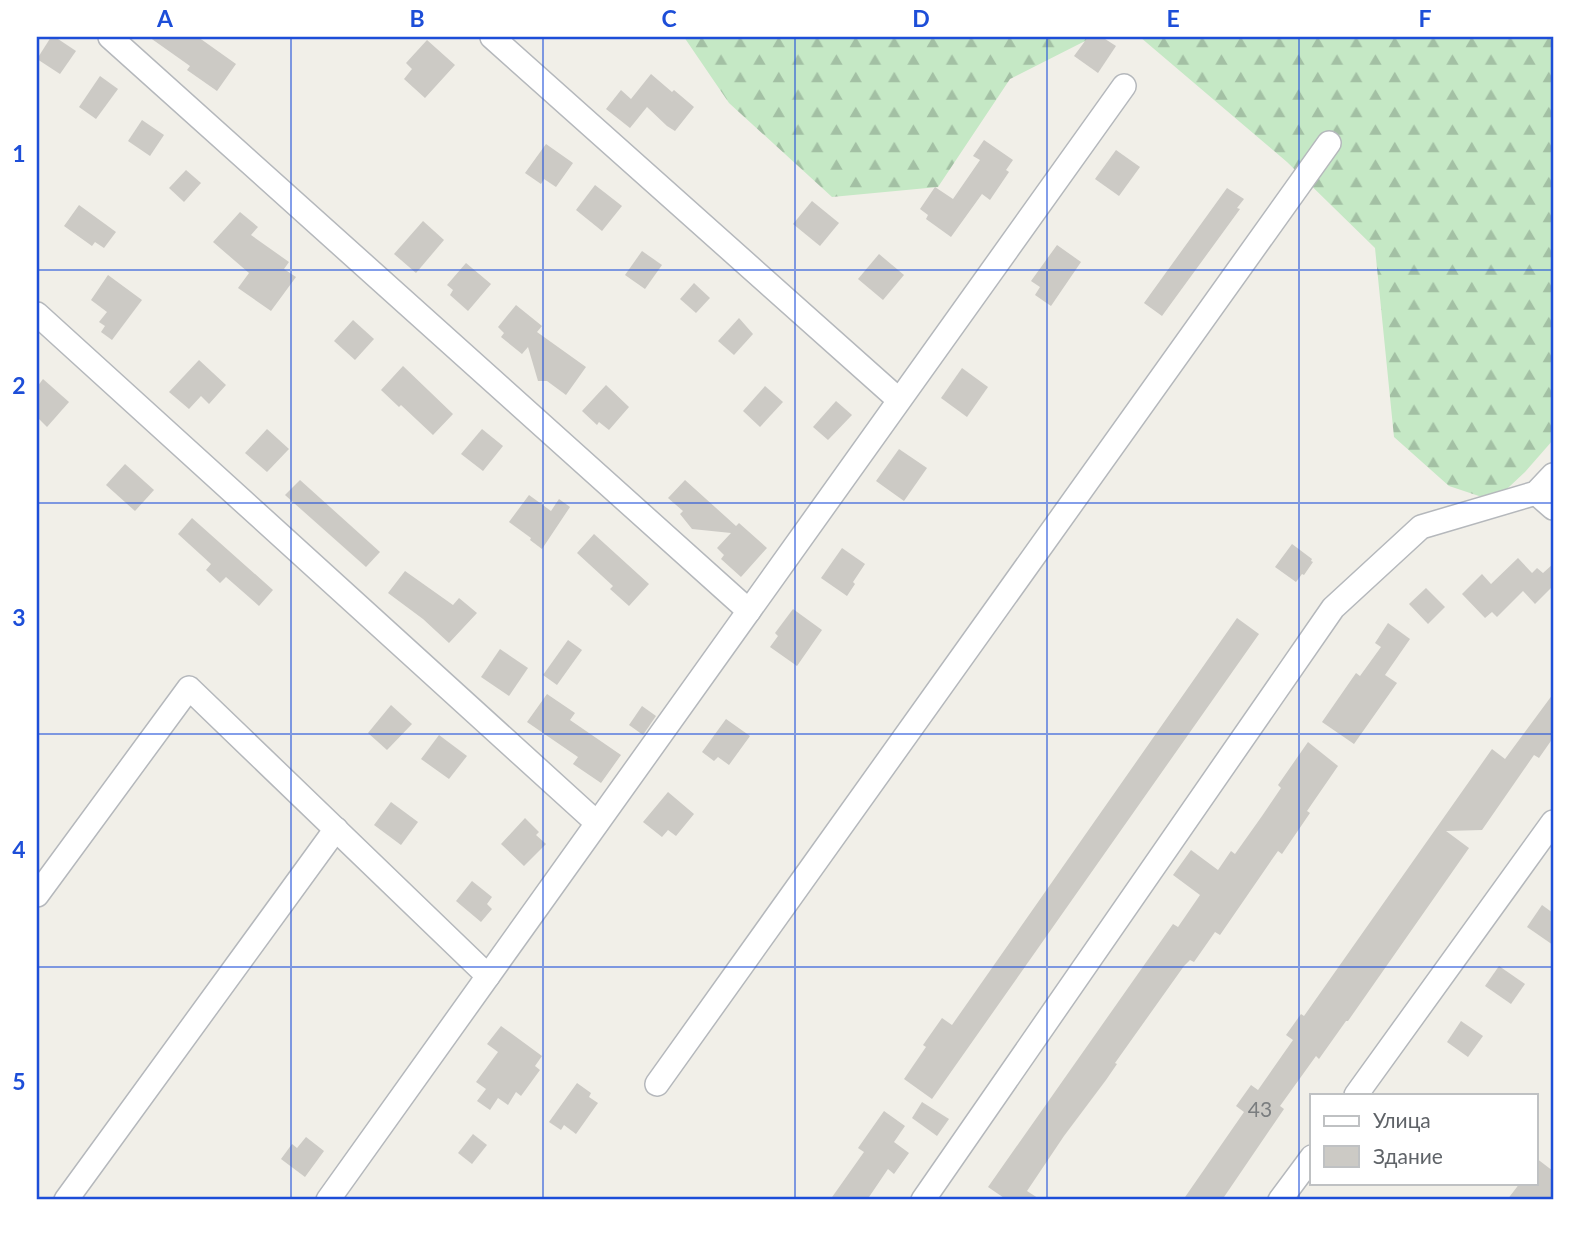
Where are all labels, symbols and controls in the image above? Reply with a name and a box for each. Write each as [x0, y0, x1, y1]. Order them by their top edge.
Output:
text: A [156, 4, 174, 32]
text: B [409, 4, 425, 32]
text: C [661, 4, 677, 32]
text: D [912, 4, 930, 32]
text: E [1166, 4, 1180, 32]
text: F [1418, 4, 1432, 32]
text: 1 [12, 139, 26, 167]
text: 2 [12, 371, 26, 399]
text: 3 [12, 603, 26, 631]
text: 4 [12, 835, 26, 863]
text: 5 [12, 1067, 26, 1095]
legend [1310, 1094, 1538, 1184]
house number: 43 [1248, 1096, 1272, 1121]
text: Улица [1373, 1107, 1431, 1132]
text: Здание [1373, 1143, 1443, 1168]

